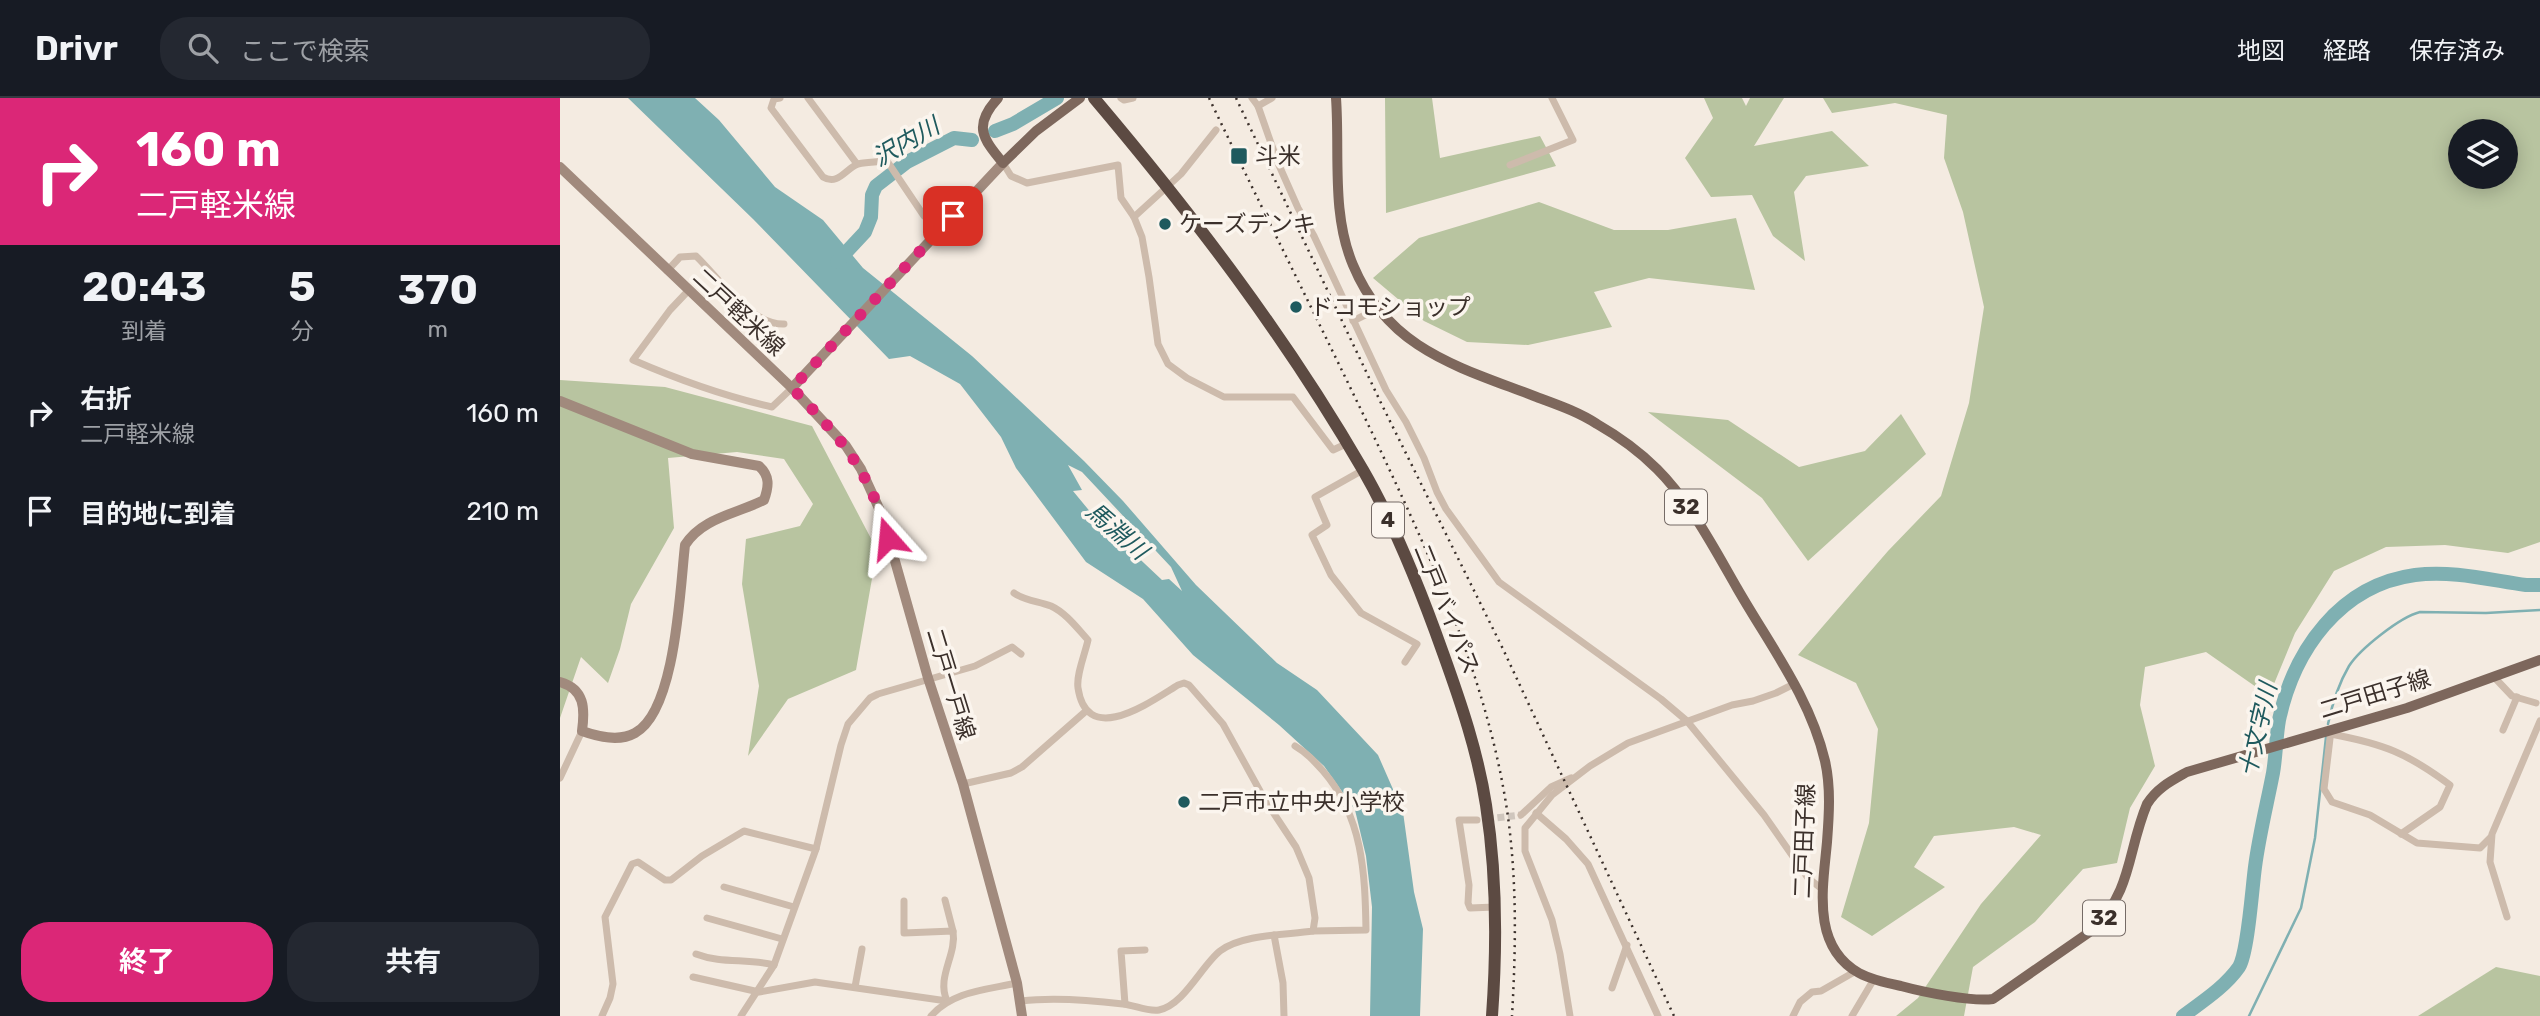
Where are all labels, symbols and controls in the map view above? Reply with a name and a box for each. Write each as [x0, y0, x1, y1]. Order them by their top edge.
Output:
search box [160, 17, 650, 80]
text: Drivr [35, 29, 118, 68]
icon: search [184, 29, 222, 67]
text: ここで検索 [240, 36, 370, 67]
text: 地図 [2237, 37, 2285, 65]
text: 経路 [2323, 37, 2371, 65]
text: 保存済み [2409, 37, 2505, 65]
water label: 沢内川 [868, 110, 947, 172]
map controls [2448, 119, 2518, 189]
button: layers [2448, 119, 2518, 189]
text: 160 m [136, 120, 281, 178]
icon: right [21, 126, 112, 217]
place label: 斗米 [1255, 142, 1301, 170]
marker: 斗米 [1229, 146, 1249, 166]
text: 二戸軽米線 [136, 186, 296, 224]
pin [923, 186, 983, 246]
icon: arrive [934, 197, 972, 235]
place label: ケーズデンキ [1179, 210, 1316, 238]
marker: ケーズデンキ [1157, 216, 1173, 232]
text: 20:43 [82, 262, 207, 312]
text: 5 [289, 262, 316, 312]
street label: 二戸軽米線 [687, 263, 791, 361]
text: 370 [398, 265, 478, 315]
place label: ドコモショップ [1310, 293, 1471, 321]
marker: ドコモショップ [1288, 299, 1304, 315]
text: m [428, 315, 448, 343]
text: 到着 [121, 317, 167, 345]
text: 分 [291, 317, 314, 345]
text: 右折 [80, 384, 132, 415]
icon: right [21, 394, 59, 432]
text: 160 m [466, 398, 539, 429]
text: 二戸軽米線 [80, 420, 195, 448]
road number: 32 [1665, 490, 1707, 524]
icon: arrive [21, 492, 59, 530]
text: 210 m [467, 496, 539, 527]
water label: 馬淵川 [1081, 497, 1156, 567]
text: 目的地に到着 [80, 499, 236, 530]
position arrow [851, 501, 925, 575]
road number: 4 [1372, 502, 1404, 538]
street label: 二戸バイパス [1408, 540, 1486, 678]
street label: 二戸一戸線 [921, 625, 981, 743]
street label: 二戸田子線 [2316, 664, 2434, 724]
water label: 十文字川 [2234, 677, 2283, 780]
street label: 二戸田子線 [1788, 783, 1820, 899]
place label: 二戸市立中央小学校 [1198, 788, 1405, 816]
marker: 二戸市立中央小学校 [1176, 794, 1192, 810]
road number: 32 [2083, 900, 2125, 936]
button: 終了 [21, 922, 273, 1002]
button: 共有 [287, 922, 539, 1002]

